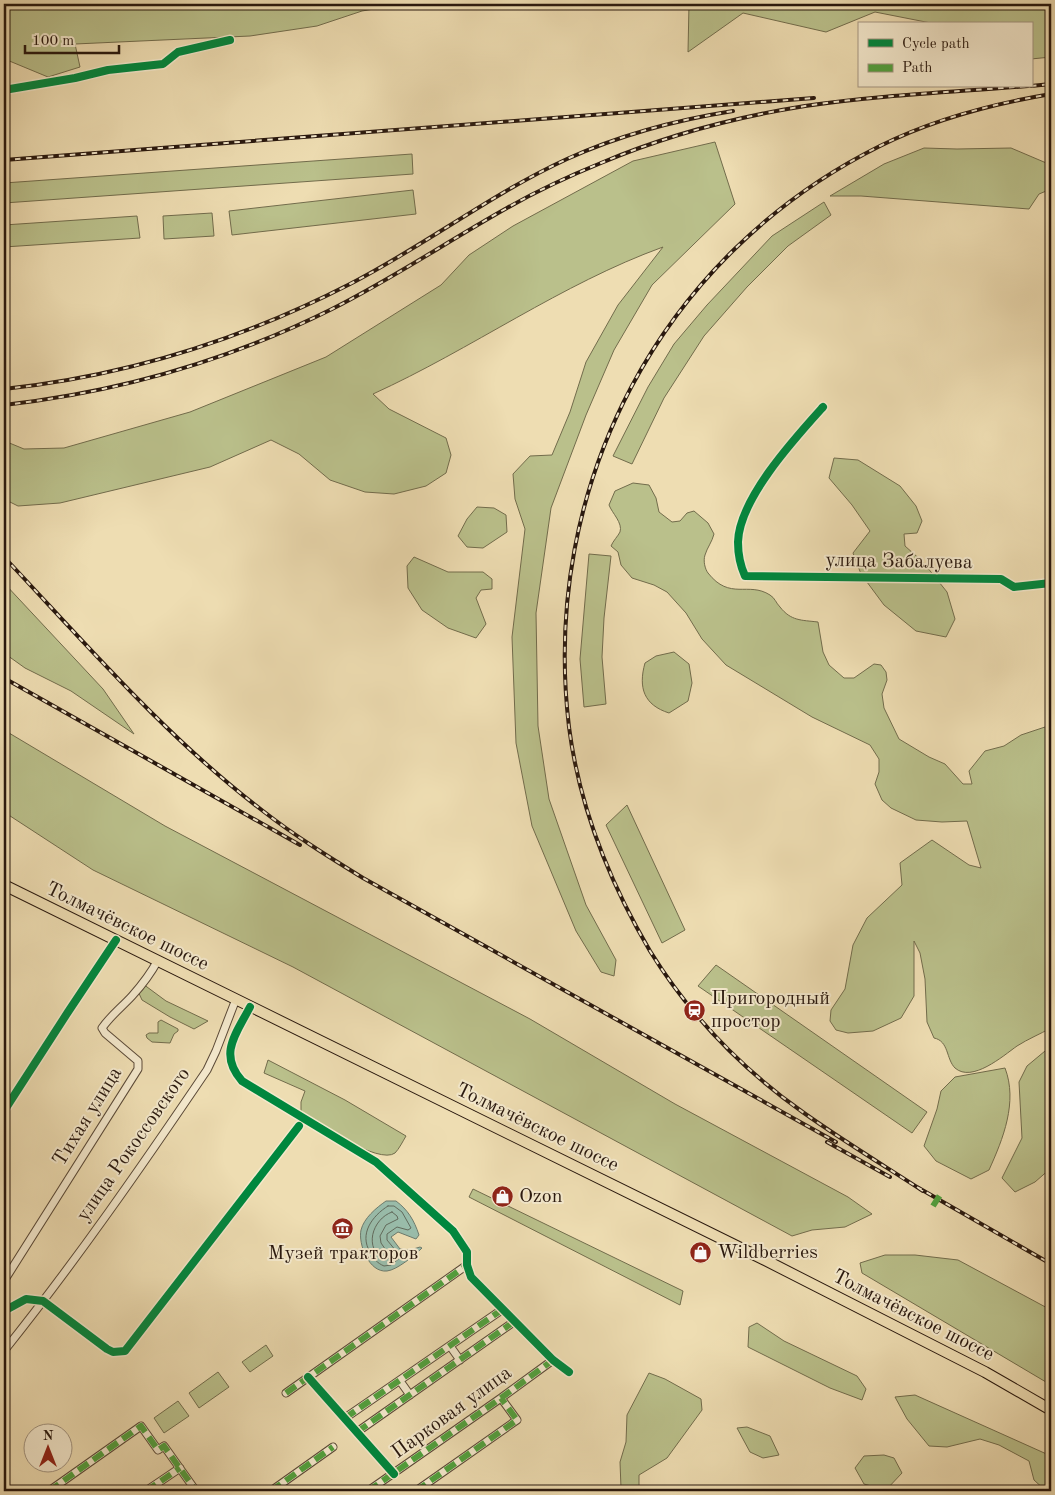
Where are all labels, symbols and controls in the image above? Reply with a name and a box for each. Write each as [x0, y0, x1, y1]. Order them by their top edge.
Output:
scale bar [25, 22, 119, 54]
legend [858, 22, 1032, 88]
text: 100 m [32, 34, 74, 49]
text: Cycle path [902, 37, 970, 52]
text: Path [902, 61, 932, 76]
street label: улица Забалуева [825, 551, 973, 573]
street label: Толмачёвское шоссе [42, 879, 212, 975]
place label: Пригородный простор [711, 989, 830, 1032]
station icon: Пригородный простор [683, 999, 707, 1023]
street label: Тихая улица [50, 1064, 126, 1170]
street label: улица Рокоссовского [74, 1065, 194, 1225]
street label: Толмачёвское шоссе [452, 1080, 622, 1176]
shop icon: Ozon [491, 1185, 515, 1209]
place label: Ozon [519, 1187, 563, 1207]
museum icon: Музей тракторов [331, 1216, 355, 1240]
shop icon: Wildberries [689, 1241, 713, 1265]
place label: Wildberries [717, 1243, 818, 1263]
place label: Музей тракторов [268, 1244, 418, 1264]
street label: Толмачёвское шоссе [829, 1267, 997, 1365]
street label: Парковая улица [388, 1363, 516, 1463]
north arrow [22, 1422, 72, 1472]
text: N [43, 1429, 54, 1443]

